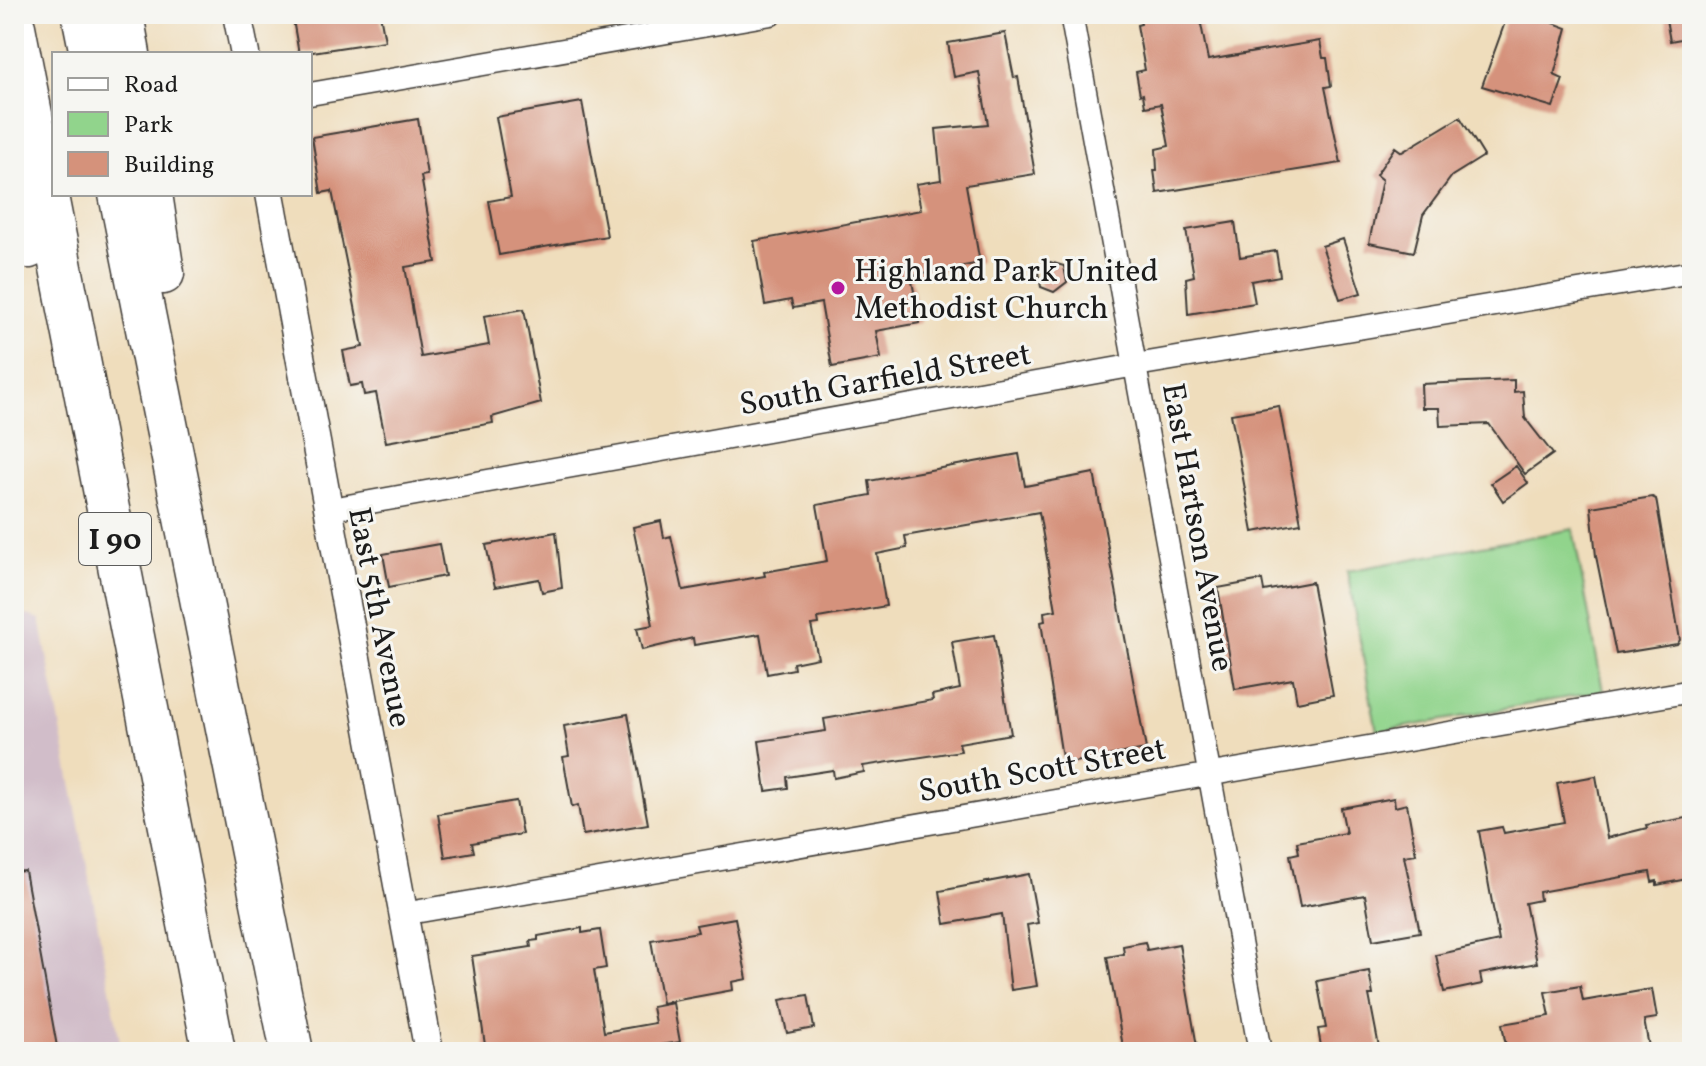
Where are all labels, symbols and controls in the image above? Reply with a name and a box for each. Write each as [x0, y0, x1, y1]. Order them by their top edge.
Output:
legend [52, 52, 312, 196]
text: Road [124, 69, 178, 103]
text: Park [124, 109, 173, 143]
text: Building [124, 149, 214, 183]
place label: Highland Park United Methodist Church [854, 251, 1158, 332]
marker: Highland Park United Methodist Church [829, 279, 847, 297]
street label: South Garfield Street [736, 334, 1035, 428]
street label: East Hartson Avenue [1149, 380, 1243, 675]
street label: East 5th Avenue [335, 504, 421, 731]
road number: I 90 [79, 513, 151, 565]
street label: South Scott Street [915, 729, 1170, 815]

